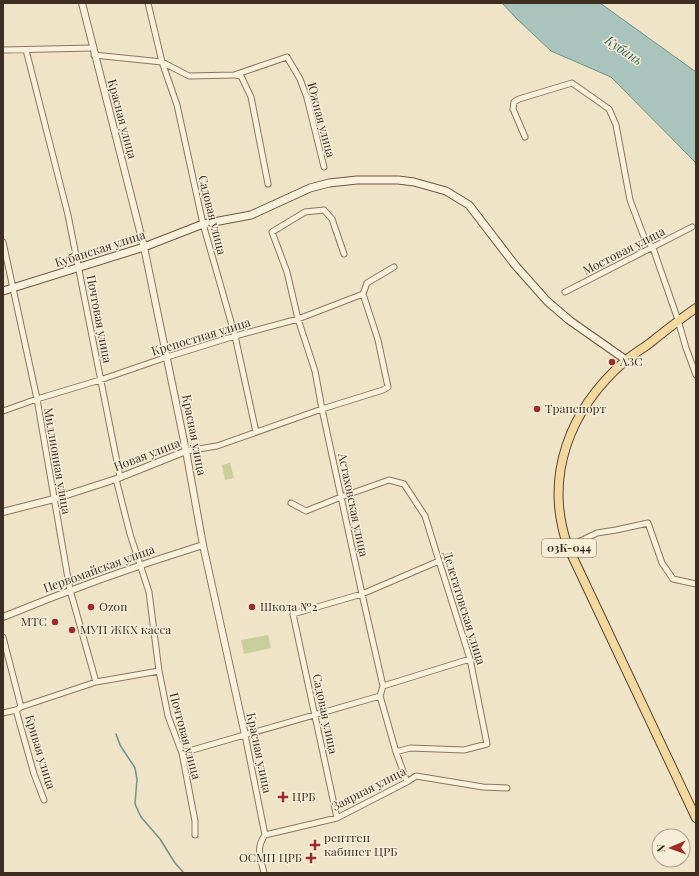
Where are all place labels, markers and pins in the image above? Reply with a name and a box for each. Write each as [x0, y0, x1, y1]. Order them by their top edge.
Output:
place label: АЗС [619, 353, 642, 369]
marker: АЗС [607, 357, 617, 367]
place label: Транспорт [545, 400, 606, 416]
marker: Транспорт [532, 404, 542, 414]
place label: Ozon [99, 598, 127, 614]
place label: Школа №2 [260, 598, 318, 614]
marker: Ozon [86, 602, 96, 612]
marker: Школа №2 [247, 602, 257, 612]
place label: МТС [21, 613, 47, 629]
marker: МТС [50, 617, 60, 627]
place label: МУП ЖКХ касса [80, 621, 171, 637]
marker: МУП ЖКХ касса [67, 625, 77, 635]
place label: ЦРБ [292, 788, 315, 804]
marker: ЦРБ [277, 791, 289, 803]
place label: рентген кабинет ЦРБ [324, 829, 397, 859]
marker: рентген кабинет ЦРБ [309, 839, 321, 851]
place label: ОСМП ЦРБ [239, 849, 302, 865]
marker: ОСМП ЦРБ [305, 852, 317, 864]

